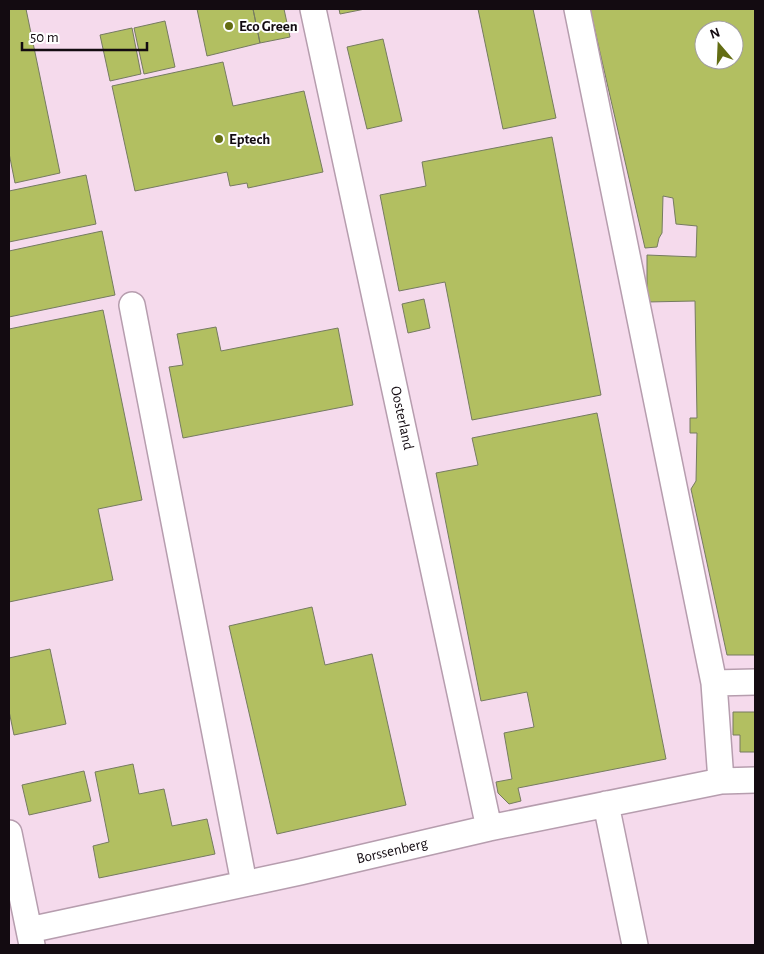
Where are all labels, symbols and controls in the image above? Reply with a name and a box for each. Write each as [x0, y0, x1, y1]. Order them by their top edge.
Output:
place label: Eco Green [239, 19, 298, 34]
scale bar [22, 20, 148, 52]
marker: Eco Green [223, 20, 235, 32]
north arrow [694, 20, 744, 70]
text: N [708, 25, 722, 42]
text: 50 m [30, 30, 59, 45]
place label: Eptech [229, 132, 270, 147]
marker: Eptech [213, 133, 225, 145]
street label: Oosterland [388, 385, 416, 451]
street label: Borssenberg [355, 835, 430, 866]

